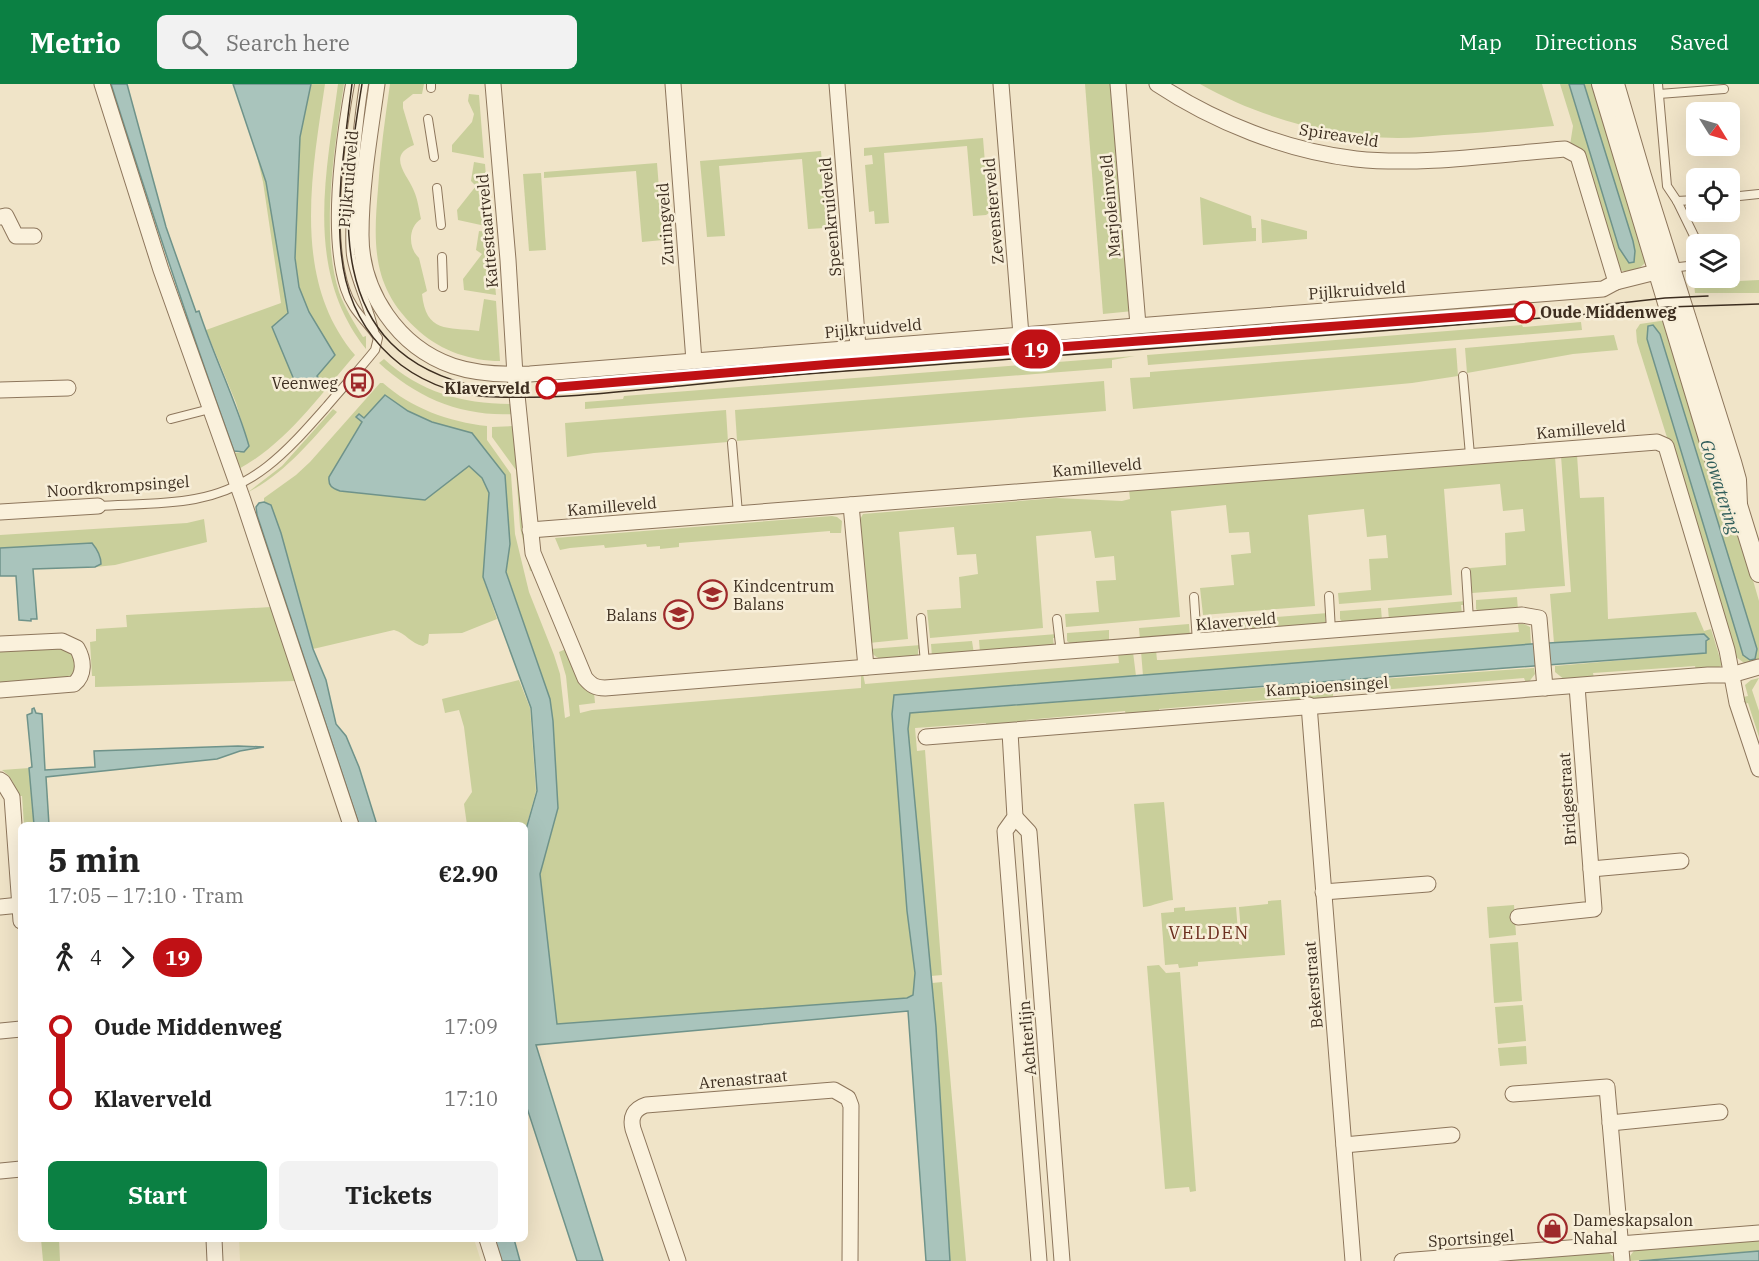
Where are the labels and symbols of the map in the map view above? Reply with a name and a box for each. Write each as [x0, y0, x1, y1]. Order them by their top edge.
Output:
north arrow [1686, 102, 1740, 156]
street label: Spireaveld [1298, 119, 1380, 151]
street label: Pijlkruidveld [334, 129, 362, 228]
street label: Marjoleinveld [1096, 153, 1124, 258]
street label: Speenkruidveld [815, 156, 845, 277]
street label: Zevensterveld [978, 157, 1008, 265]
street label: Kattestaartveld [472, 173, 502, 289]
street label: Zuringveld [652, 182, 678, 266]
street label: Pijlkruidveld [1308, 277, 1407, 303]
marker: Oude Middenweg [1513, 301, 1535, 323]
place label: Oude Middenweg [1540, 302, 1677, 322]
street label: Pijlkruidveld [824, 314, 923, 342]
line badge: 19 [1009, 330, 1063, 368]
bus stop icon: Veenweg [343, 367, 375, 399]
place label: Veenweg [271, 373, 338, 393]
marker: Klaverveld [536, 377, 558, 399]
place label: Klaverveld [444, 378, 530, 398]
street label: Kamilleveld [1535, 415, 1627, 443]
water label: Goowatering [1695, 437, 1746, 538]
street label: Kamilleveld [1051, 453, 1143, 481]
street label: Noordkrompsingel [46, 471, 190, 501]
street label: Kamilleveld [566, 492, 658, 520]
place label: Kindcentrum Balans [733, 576, 834, 614]
school or university icon: Kindcentrum Balans [696, 579, 728, 611]
school or university icon: Balans [662, 599, 694, 631]
place label: Balans [606, 605, 657, 625]
street label: Klaverveld [1195, 607, 1277, 634]
street label: Kampioensingel [1265, 672, 1389, 700]
street label: Bridgestraat [1554, 751, 1580, 846]
district label: VELDEN [1168, 921, 1250, 944]
street label: Bekerstraat [1299, 940, 1327, 1029]
street label: Achterlijn [1014, 1000, 1040, 1076]
street label: Arenastraat [698, 1065, 789, 1093]
place label: Dameskapsalon Nahal [1573, 1210, 1693, 1248]
shop icon: Dameskapsalon Nahal [1536, 1213, 1568, 1245]
street label: Sportsingel [1427, 1225, 1515, 1251]

